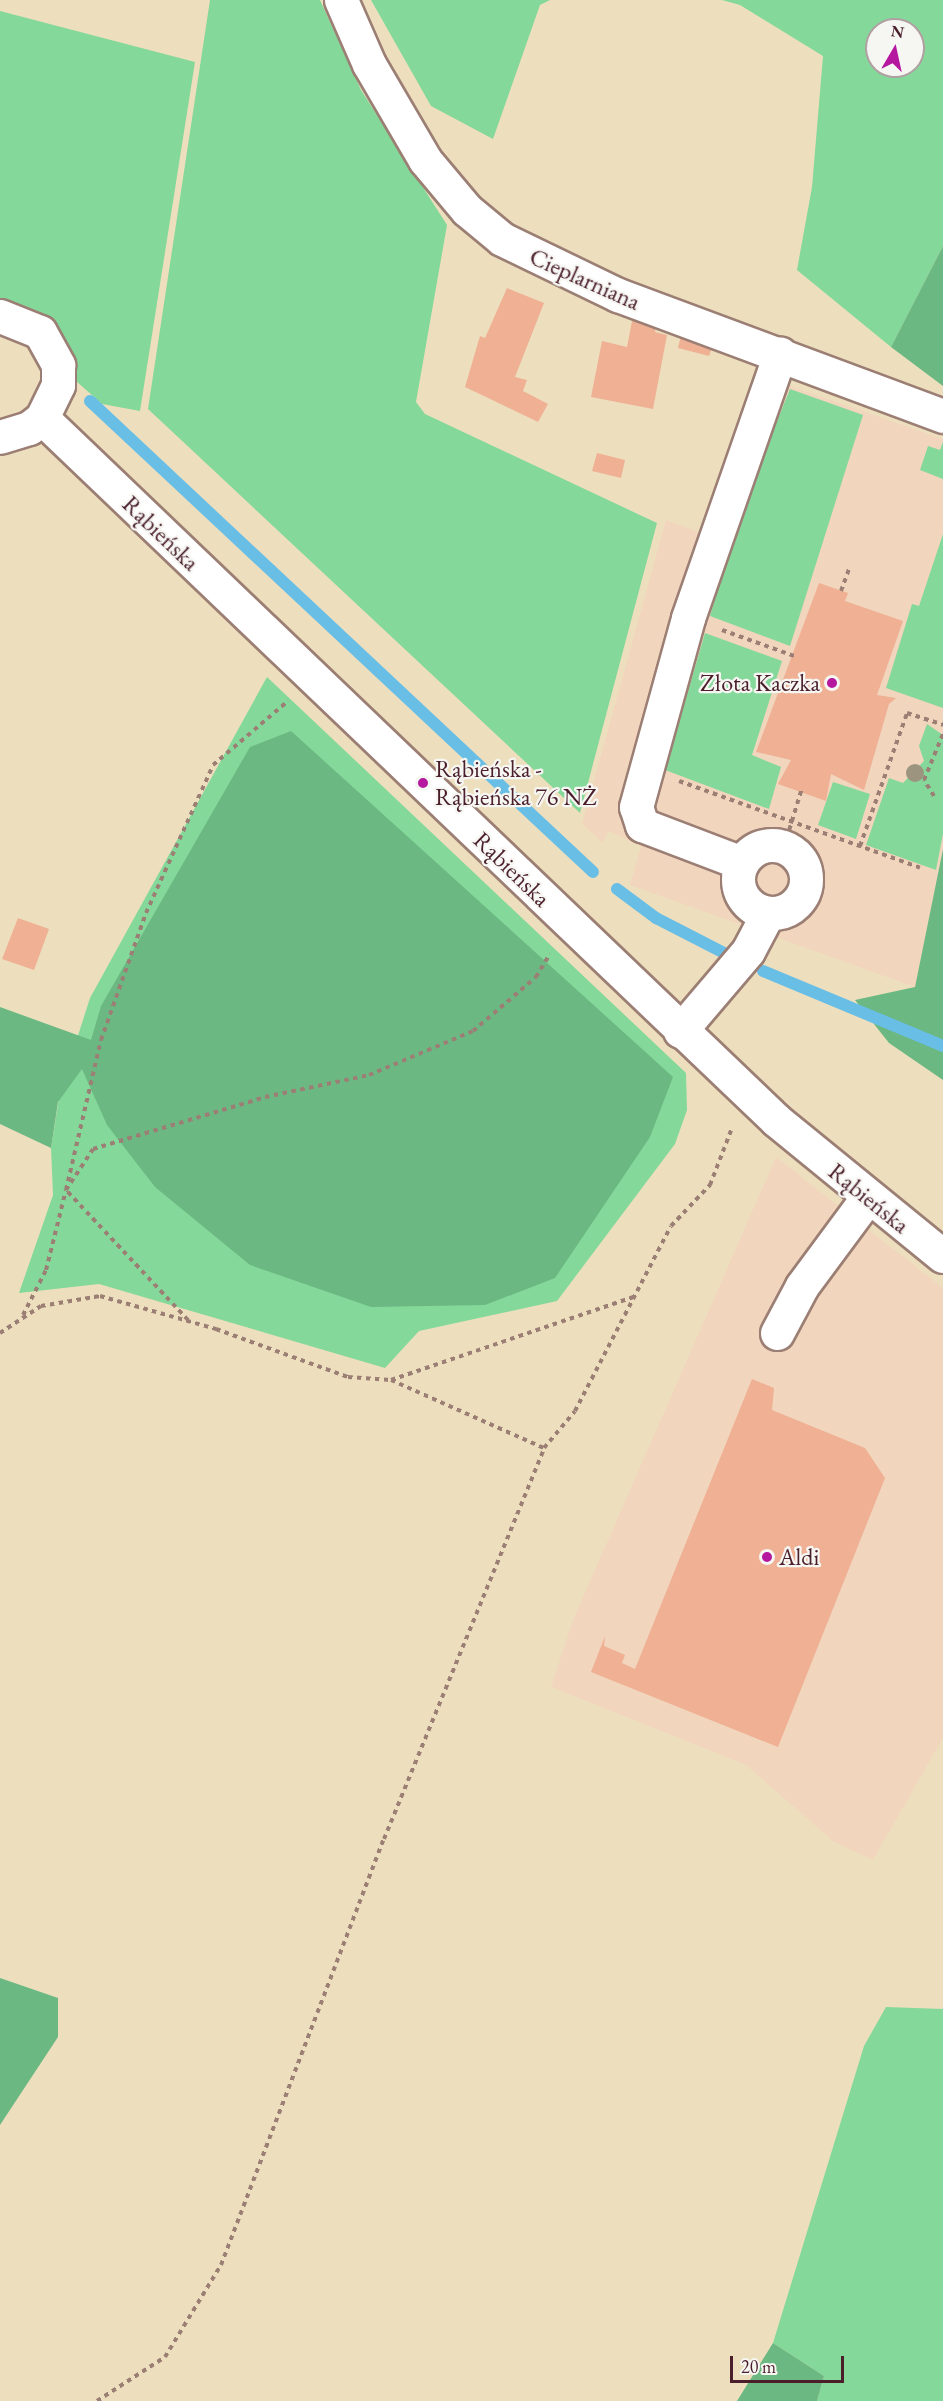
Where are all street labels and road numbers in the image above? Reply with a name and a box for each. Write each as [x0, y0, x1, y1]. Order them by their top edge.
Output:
street label: Cieplarniana [525, 242, 645, 316]
street label: Rąbieńska [117, 489, 205, 577]
street label: Rąbieńska [468, 825, 556, 913]
street label: Rąbieńska [823, 1157, 915, 1239]

